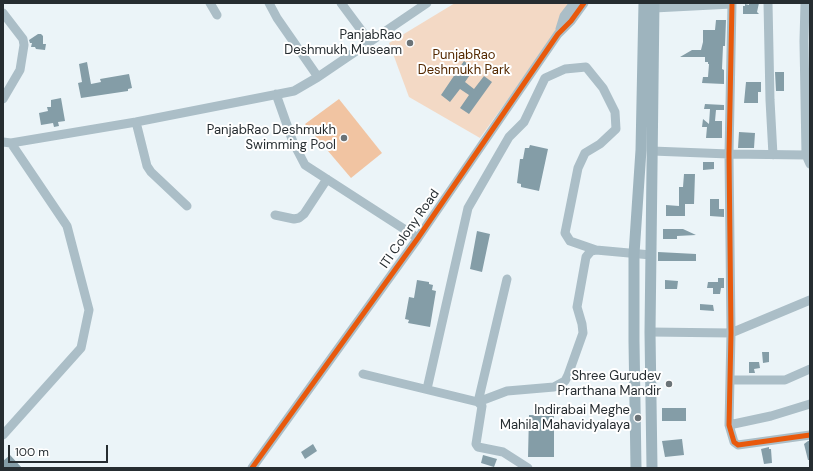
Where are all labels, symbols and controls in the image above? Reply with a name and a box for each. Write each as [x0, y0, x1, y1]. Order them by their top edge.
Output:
place label: PanjabRao Deshmukh Museam [284, 28, 402, 59]
marker: PanjabRao Deshmukh Museam [405, 38, 415, 48]
park label: PunjabRao Deshmukh Park [418, 48, 510, 79]
place label: PanjabRao Deshmukh Swimming Pool [207, 123, 336, 154]
marker: PanjabRao Deshmukh Swimming Pool [339, 133, 349, 143]
street label: ITI Colony Road [377, 187, 443, 271]
place label: Shree Gurudev Prarthana Mandir [558, 369, 661, 400]
marker: Shree Gurudev Prarthana Mandir [664, 379, 674, 389]
place label: Indirabai Meghe Mahila Mahavidyalaya [500, 403, 630, 434]
marker: Indirabai Meghe Mahila Mahavidyalaya [633, 413, 643, 423]
scale bar [10, 437, 110, 463]
text: 100 m [15, 444, 49, 460]

